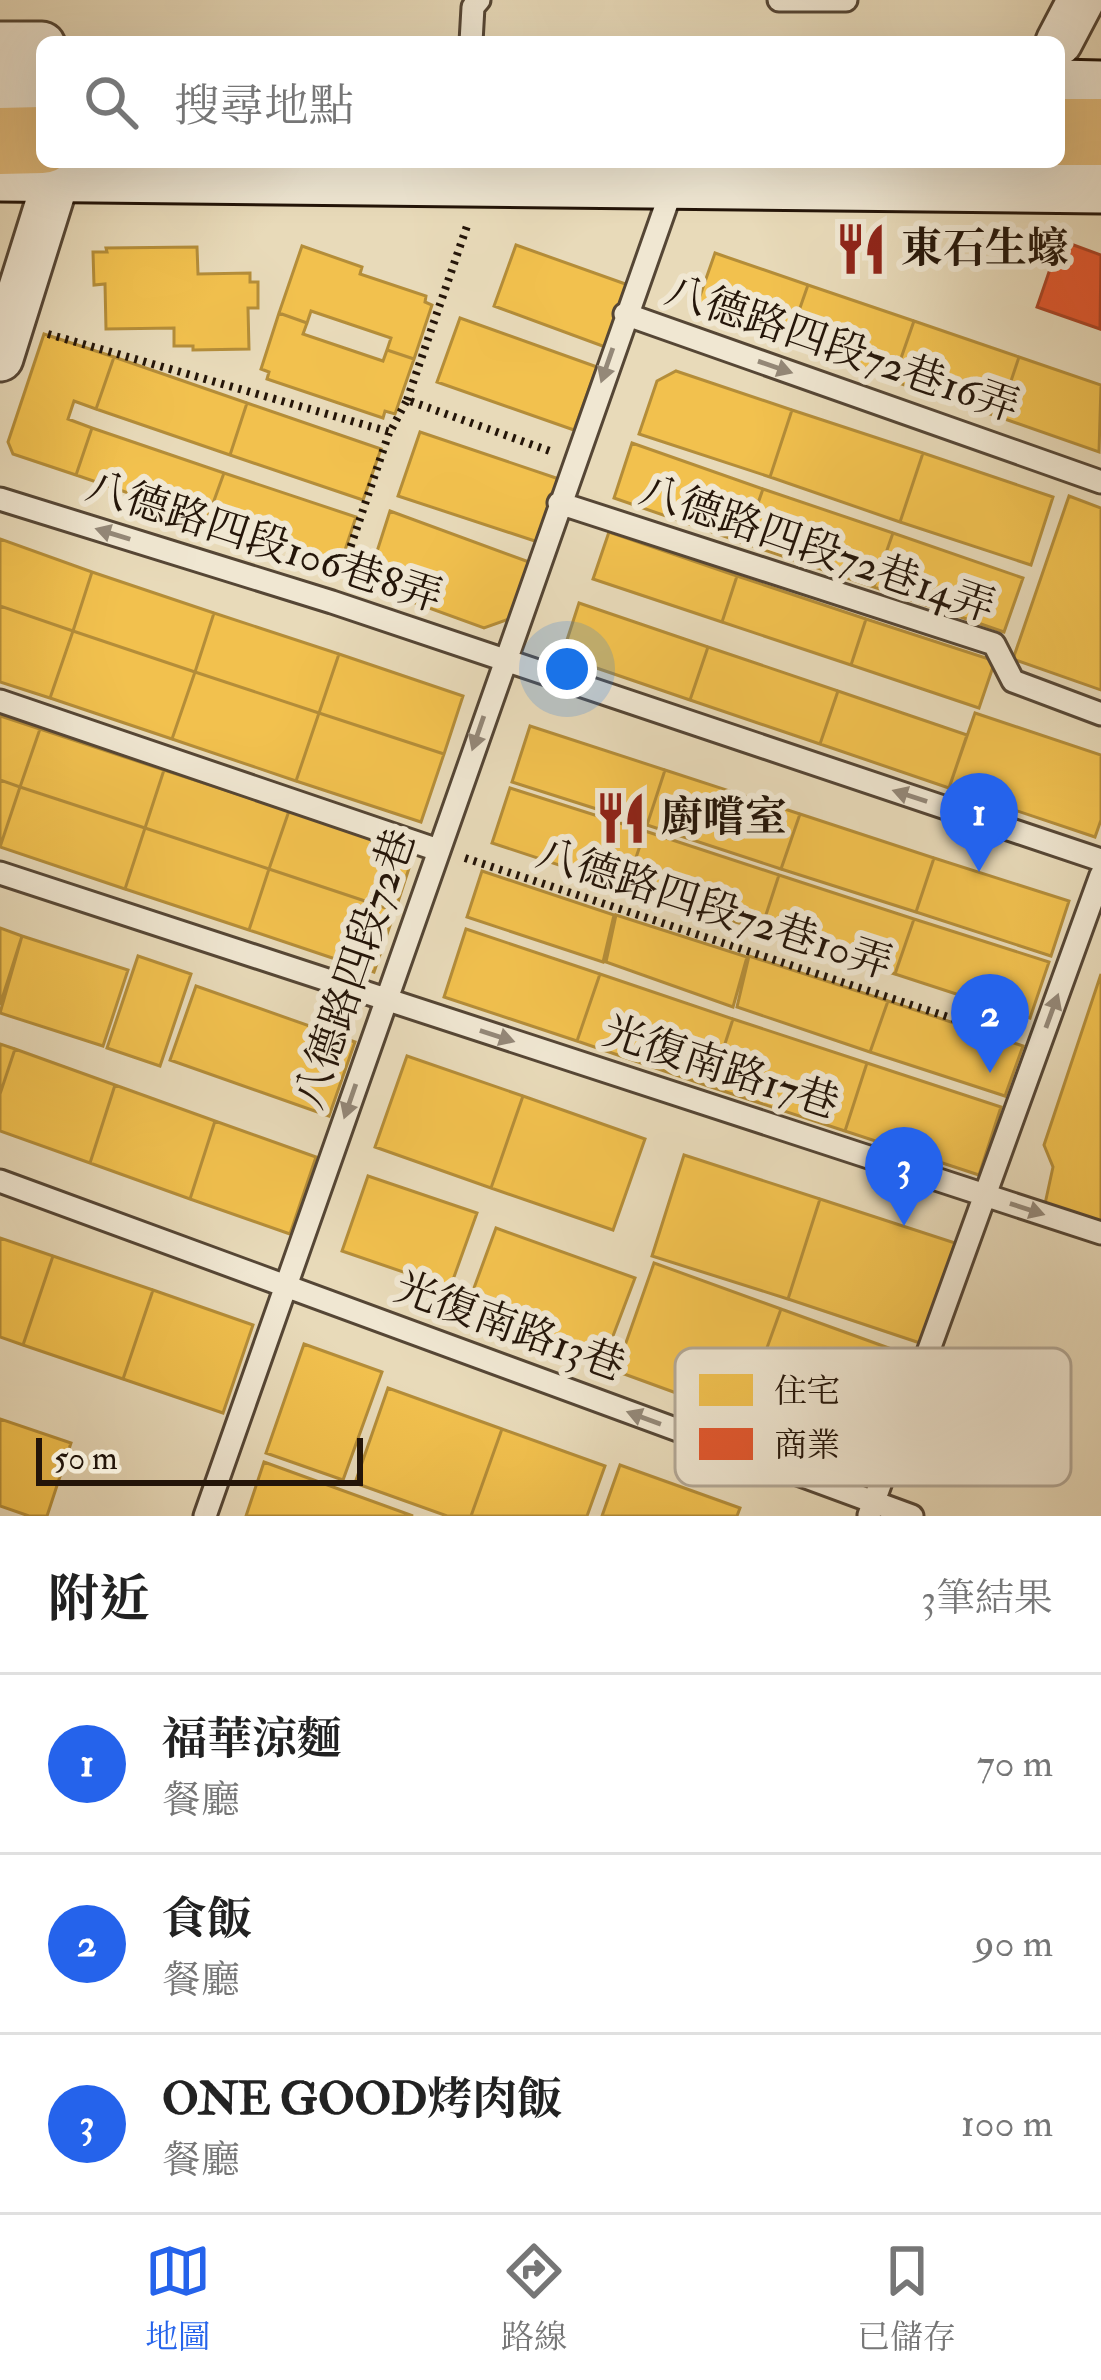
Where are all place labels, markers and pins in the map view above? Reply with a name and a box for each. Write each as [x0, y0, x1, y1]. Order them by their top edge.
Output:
restaurant icon: 東石生蠔 [832, 220, 890, 278]
place label: 東石生蠔 [901, 223, 1069, 275]
pin: 1 [940, 773, 1018, 872]
restaurant icon: 廚嚐室 [592, 789, 650, 847]
place label: 廚嚐室 [661, 792, 787, 844]
pin: 2 [951, 974, 1029, 1073]
pin: 3 [865, 1127, 943, 1226]

